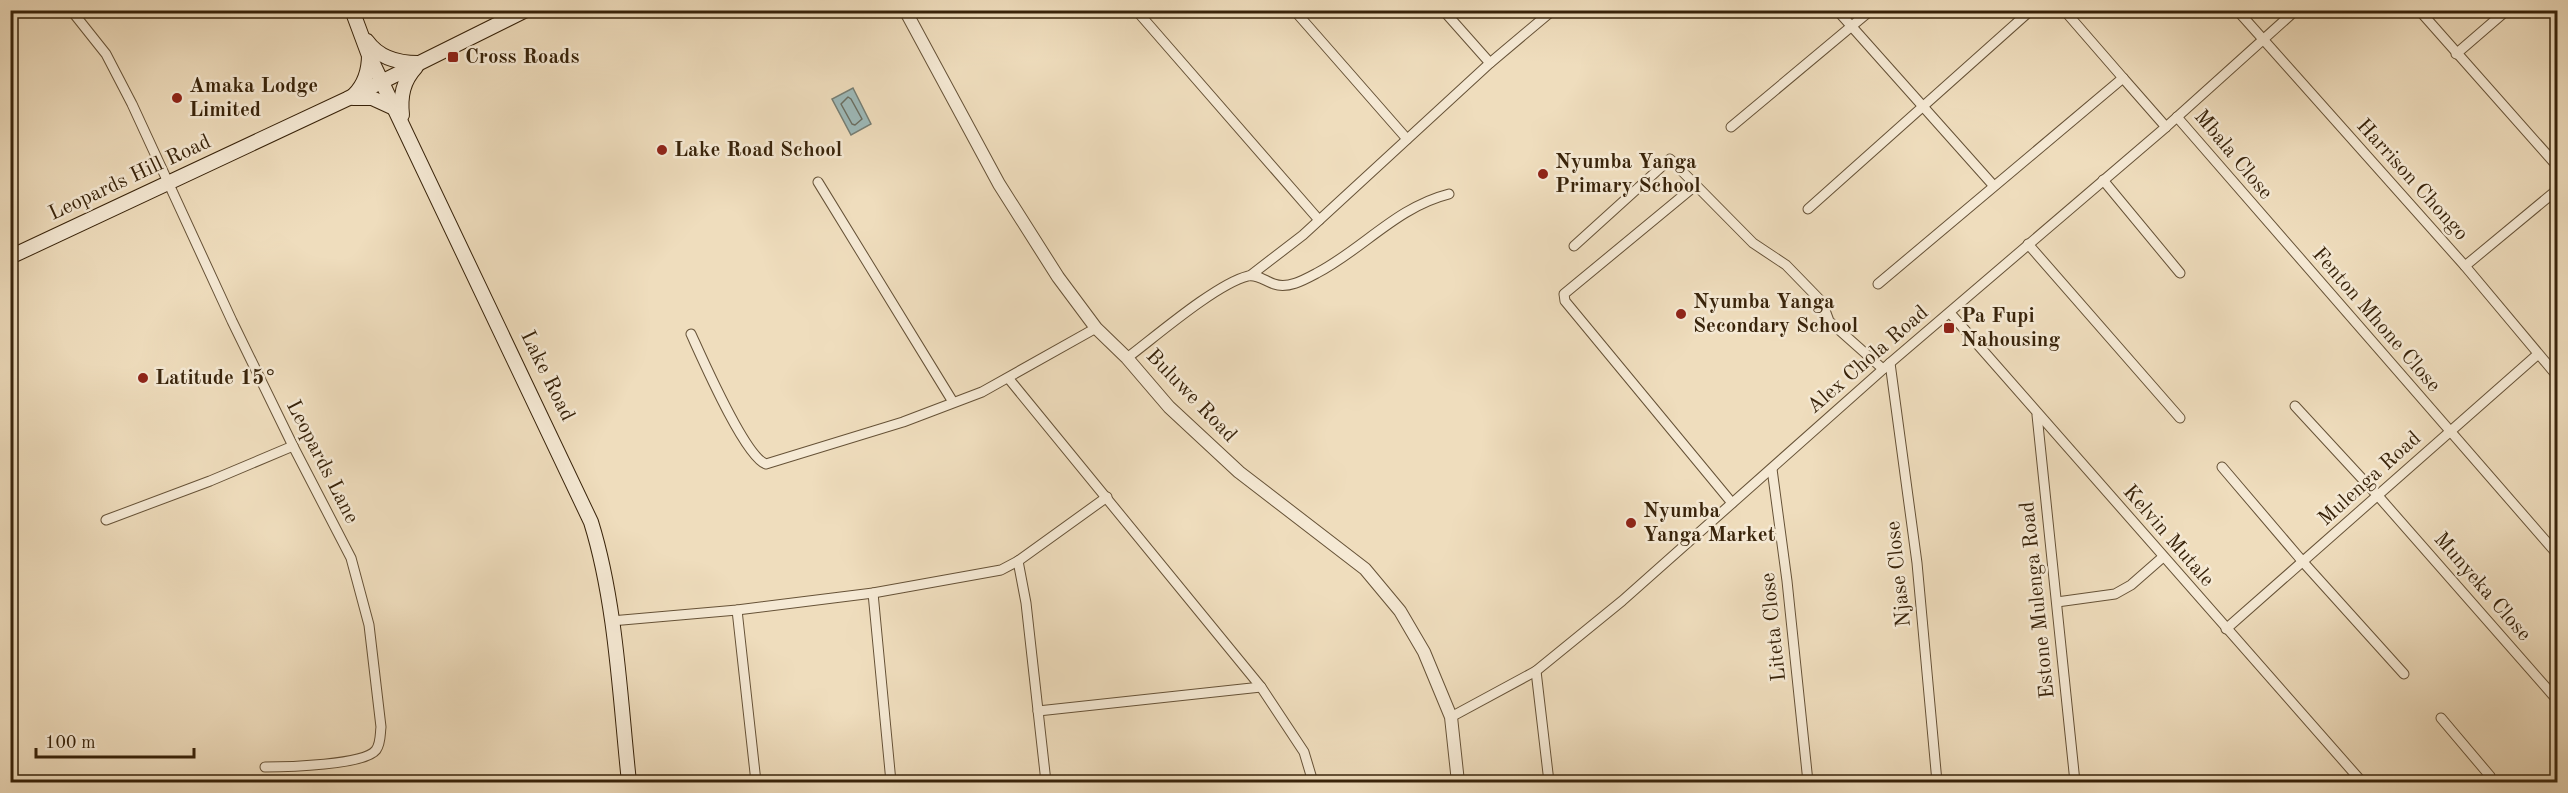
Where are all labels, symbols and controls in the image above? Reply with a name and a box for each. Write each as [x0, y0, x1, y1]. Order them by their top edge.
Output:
place label: Cross Roads [465, 47, 579, 68]
marker: Cross Roads [446, 50, 460, 64]
place label: Amaka Lodge Limited [189, 76, 318, 121]
marker: Amaka Lodge Limited [170, 91, 184, 105]
street label: Mbala Close [2190, 106, 2276, 204]
street label: Harrison Chongo [2352, 115, 2472, 245]
street label: Leopards Hill Road [46, 131, 214, 225]
place label: Lake Road School [674, 140, 842, 161]
marker: Lake Road School [655, 143, 669, 157]
place label: Nyumba Yanga Primary School [1555, 152, 1701, 197]
marker: Nyumba Yanga Primary School [1536, 167, 1550, 181]
street label: Fenton Mhone Close [2308, 244, 2444, 396]
place label: Nyumba Yanga Secondary School [1693, 292, 1858, 337]
street label: Alex Chola Road [1803, 302, 1933, 418]
place label: Pa Fupi Nahousing [1961, 306, 2061, 351]
marker: Nyumba Yanga Secondary School [1674, 307, 1688, 321]
marker: Pa Fupi Nahousing [1942, 321, 1956, 335]
street label: Lake Road [516, 327, 578, 425]
street label: Buluwe Road [1142, 345, 1240, 447]
place label: Latitude 15° [155, 368, 276, 389]
marker: Latitude 15° [136, 371, 150, 385]
street label: Leopards Lane [282, 397, 362, 527]
street label: Mulenga Road [2315, 428, 2425, 530]
street label: Kelvin Mutale [2118, 481, 2218, 591]
street label: Estone Mulenga Road [2017, 500, 2059, 700]
place label: Nyumba Yanga Market [1643, 501, 1776, 546]
marker: Nyumba Yanga Market [1624, 516, 1638, 530]
street label: Njase Close [1883, 520, 1915, 628]
street label: Munyeka Close [2429, 529, 2535, 645]
street label: Liteta Close [1758, 572, 1790, 682]
scale bar [36, 721, 194, 759]
text: 100 m [45, 734, 96, 752]

